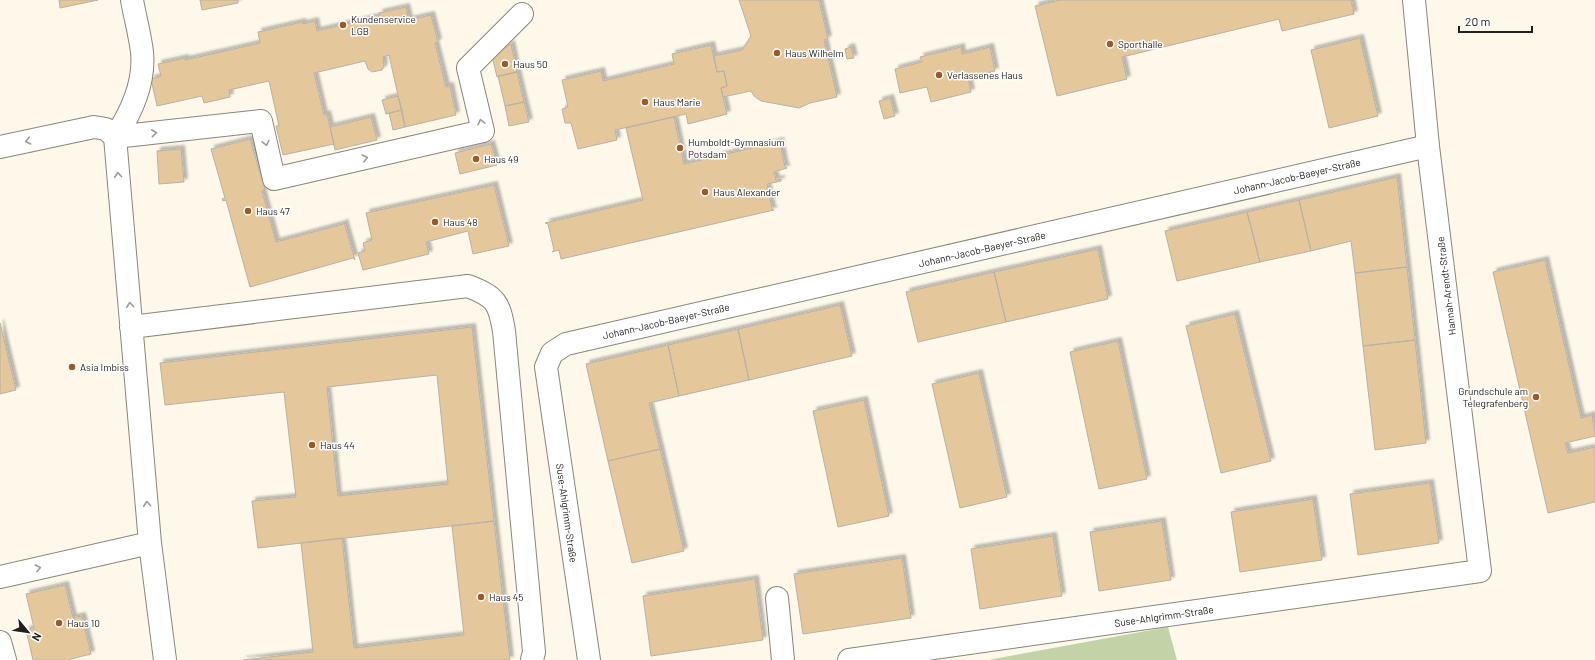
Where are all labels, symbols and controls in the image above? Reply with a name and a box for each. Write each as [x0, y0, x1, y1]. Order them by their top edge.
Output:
scale bar [1459, 8, 1532, 34]
place label: Kundenservice LGB [351, 13, 416, 37]
text: 20 m [1465, 14, 1491, 28]
marker: Kundenservice LGB [338, 20, 348, 30]
place label: Sporthalle [1118, 38, 1163, 50]
marker: Sporthalle [1105, 39, 1115, 49]
place label: Haus Wilhelm [785, 47, 844, 59]
marker: Haus Wilhelm [772, 48, 782, 58]
place label: Haus 50 [513, 58, 548, 70]
marker: Haus 50 [500, 59, 510, 69]
place label: Verlassenes Haus [947, 69, 1023, 81]
marker: Verlassenes Haus [934, 70, 944, 80]
place label: Haus Marie [653, 96, 701, 108]
marker: Haus Marie [640, 97, 650, 107]
one-way arrow [477, 119, 485, 125]
one-way arrow [151, 129, 157, 138]
one-way arrow [25, 136, 31, 145]
place label: Humboldt-Gymnasium Potsdam [688, 136, 785, 160]
one-way arrow [261, 140, 269, 146]
marker: Humboldt-Gymnasium Potsdam [675, 143, 685, 153]
place label: Haus 49 [484, 153, 519, 165]
one-way arrow [361, 154, 368, 162]
marker: Haus 49 [471, 154, 481, 164]
street label: Johann-Jacob-Baeyer-Straße [1232, 156, 1362, 196]
one-way arrow [114, 172, 123, 178]
place label: Haus Alexander [713, 186, 780, 198]
marker: Haus Alexander [700, 187, 710, 197]
place label: Haus 47 [256, 205, 290, 217]
marker: Haus 47 [243, 206, 253, 216]
place label: Haus 48 [443, 216, 478, 228]
marker: Haus 48 [430, 217, 440, 227]
street label: Johann-Jacob-Baeyer-Straße [917, 229, 1047, 269]
street label: Hannah-Arendt-Straße [1434, 236, 1458, 336]
street label: Johann-Jacob-Baeyer-Straße [601, 301, 731, 341]
one-way arrow [125, 302, 134, 308]
place label: Asia Imbiss [80, 361, 129, 373]
marker: Asia Imbiss [67, 362, 77, 372]
place label: Grundschule am Telegrafenberg [1458, 385, 1528, 409]
marker: Grundschule am Telegrafenberg [1531, 392, 1541, 402]
place label: Haus 44 [320, 439, 355, 451]
marker: Haus 44 [307, 440, 317, 450]
street label: Suse-Ahlgrimm-Straße [554, 463, 580, 563]
one-way arrow [142, 501, 151, 507]
one-way arrow [35, 565, 41, 573]
place label: Haus 45 [489, 591, 523, 603]
marker: Haus 45 [476, 592, 486, 602]
street label: Suse-Ahlgrimm-Straße [1114, 603, 1214, 629]
north arrow [8, 612, 48, 652]
place label: Haus 10 [67, 617, 100, 629]
marker: Haus 10 [54, 618, 64, 628]
text: N [30, 631, 45, 643]

